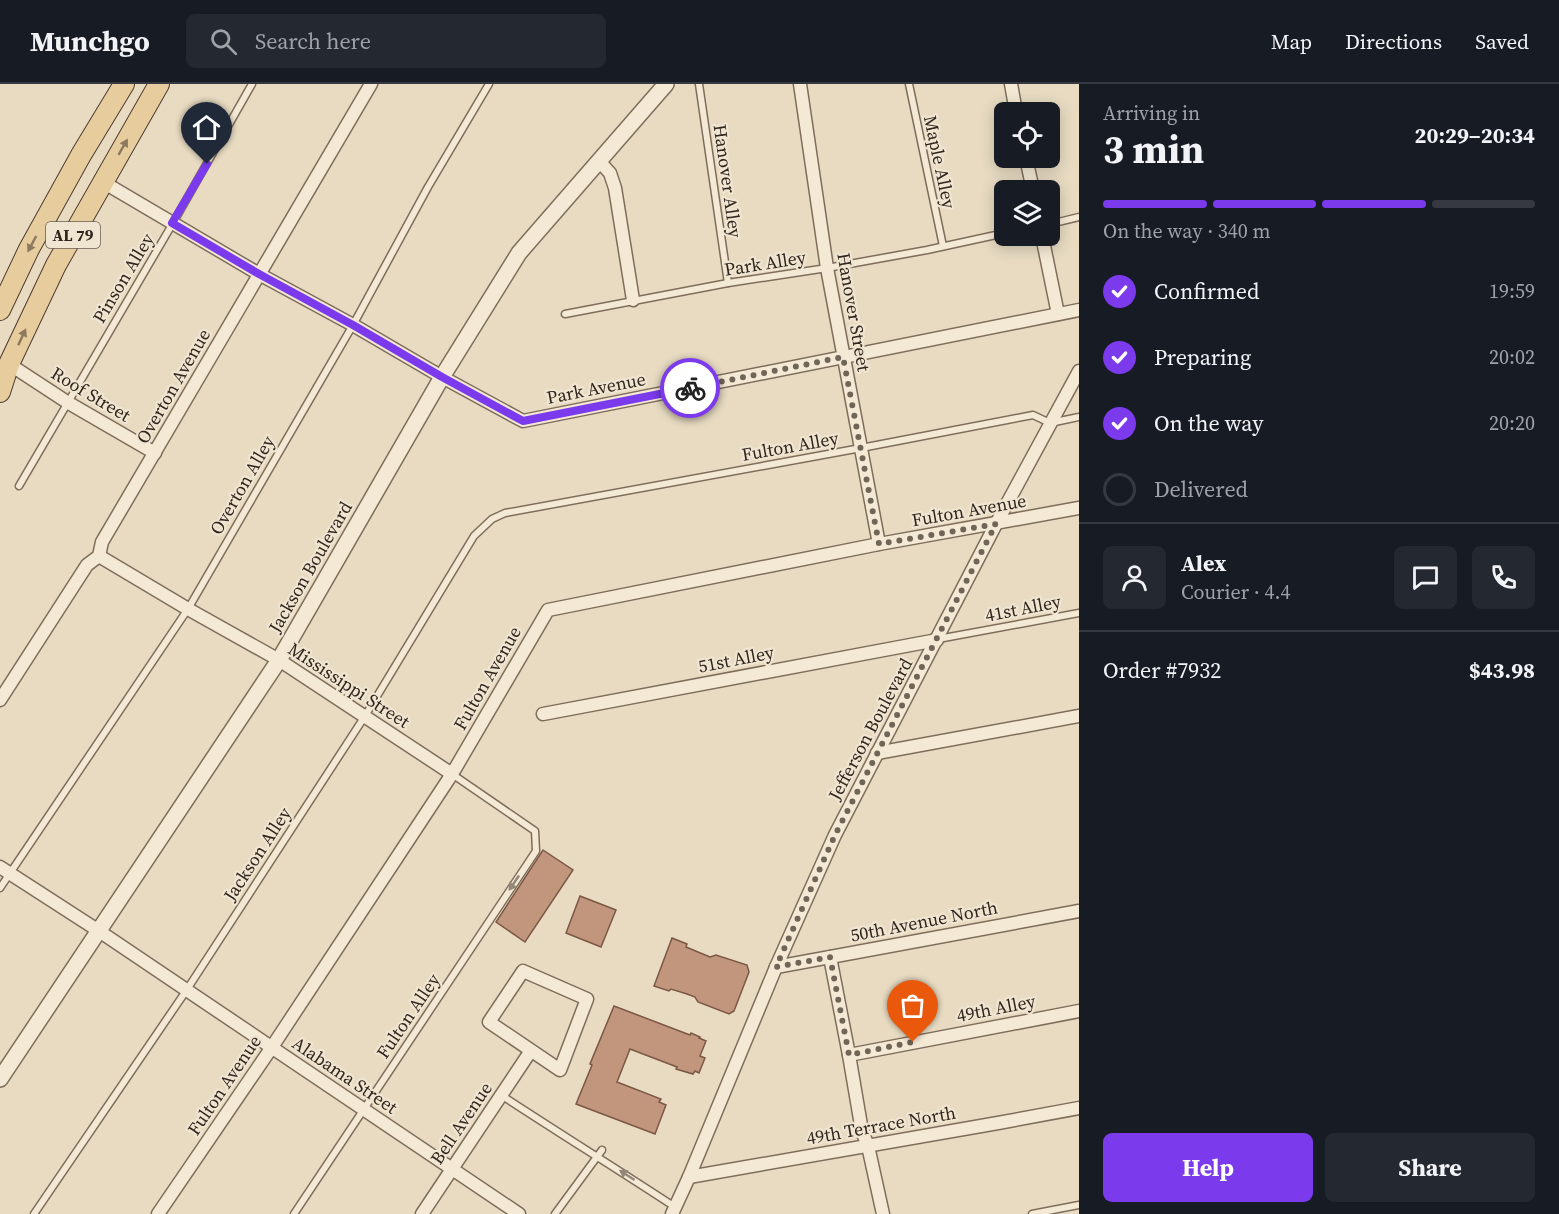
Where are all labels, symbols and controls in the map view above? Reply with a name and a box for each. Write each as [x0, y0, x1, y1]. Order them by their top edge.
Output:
search box [186, 14, 606, 68]
text: Munchgo [30, 22, 150, 60]
icon: search [207, 25, 240, 58]
text: Search here [255, 26, 371, 56]
text: Map [1271, 27, 1312, 56]
text: Directions [1345, 27, 1442, 56]
text: Saved [1475, 27, 1529, 56]
text: Arriving in [1103, 99, 1200, 127]
pin [181, 102, 232, 164]
map controls [994, 102, 1060, 246]
button: locate [994, 102, 1060, 168]
icon: home [190, 111, 223, 144]
street label: Maple Alley [918, 113, 962, 212]
text: 20:29–20:34 [1415, 120, 1535, 150]
street label: Hanover Alley [708, 123, 748, 240]
text: 3 min [1103, 123, 1204, 176]
one-way arrow [118, 138, 128, 155]
button: layers [994, 180, 1060, 246]
text: On the way · 340 m [1103, 217, 1270, 245]
road number: AL 79 [46, 222, 100, 248]
street label: Pinson Alley [86, 228, 160, 328]
one-way arrow [27, 236, 37, 253]
street label: Park Alley [723, 244, 808, 282]
street label: Hanover Street [831, 251, 877, 373]
icon: check [1103, 275, 1136, 308]
text: Confirmed [1154, 276, 1259, 306]
text: 19:59 [1489, 277, 1535, 305]
street label: Overton Avenue [130, 324, 216, 448]
one-way arrow [17, 329, 26, 346]
icon: check [1103, 341, 1136, 374]
text: Preparing [1154, 342, 1251, 372]
text: 20:02 [1489, 343, 1535, 371]
courier [660, 358, 720, 418]
street label: Roof Street [47, 361, 135, 428]
street label: Park Avenue [544, 366, 648, 410]
icon: bike [674, 372, 707, 405]
icon: check [1103, 407, 1136, 440]
text: On the way [1154, 408, 1263, 438]
text: 20:20 [1489, 409, 1535, 437]
street label: Fulton Alley [740, 425, 841, 467]
street label: Overton Alley [204, 430, 281, 539]
text: Delivered [1154, 474, 1248, 504]
street label: Fulton Avenue [910, 488, 1028, 532]
street label: Jackson Boulevard [262, 497, 358, 638]
button: person [1103, 546, 1166, 609]
button: chat [1394, 546, 1457, 609]
button: phone [1472, 546, 1535, 609]
text: Alex [1181, 548, 1226, 578]
text: Courier · 4.4 [1181, 578, 1290, 606]
street label: 41st Alley [983, 588, 1064, 628]
street label: Fulton Avenue [447, 622, 527, 734]
street label: Mississippi Street [283, 636, 415, 734]
street label: 51st Alley [696, 639, 777, 679]
street label: Jefferson Boulevard [821, 653, 918, 805]
text: Order #7932 [1103, 655, 1221, 685]
text: $43.98 [1469, 655, 1535, 685]
street label: Jackson Alley [217, 802, 297, 907]
one-way arrow [509, 875, 520, 891]
street label: 50th Avenue North [848, 894, 1000, 948]
street label: Fulton Alley [370, 968, 446, 1063]
pin [887, 980, 938, 1042]
street label: 49th Alley [954, 988, 1038, 1028]
icon: bag [896, 989, 929, 1022]
street label: Fulton Avenue [181, 1030, 267, 1140]
street label: Alabama Street [287, 1031, 403, 1120]
street label: Bell Avenue [424, 1077, 498, 1169]
street label: 49th Terrace North [804, 1100, 958, 1150]
button: Help [1103, 1133, 1313, 1202]
button: Share [1325, 1133, 1535, 1202]
one-way arrow [619, 1170, 635, 1181]

